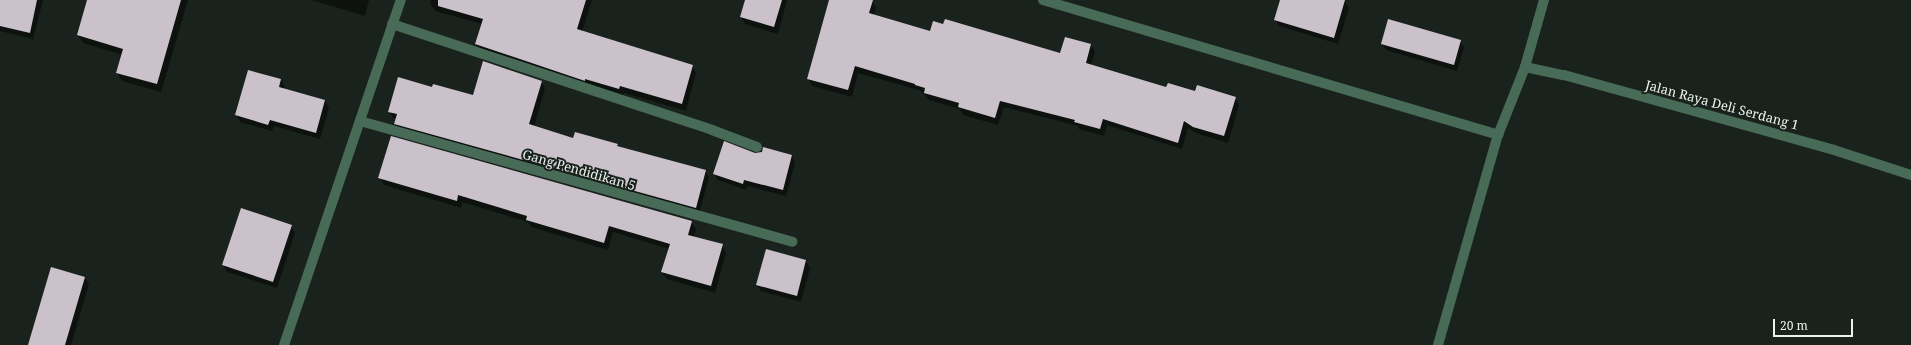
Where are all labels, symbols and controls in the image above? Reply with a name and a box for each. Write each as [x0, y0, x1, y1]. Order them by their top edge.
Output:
street label: Jalan Raya Deli Serdang 1 [1644, 77, 1800, 133]
street label: Gang Pendidikan 5 [521, 146, 637, 194]
scale bar [1775, 311, 1855, 337]
text: 20 m [1780, 317, 1808, 334]

